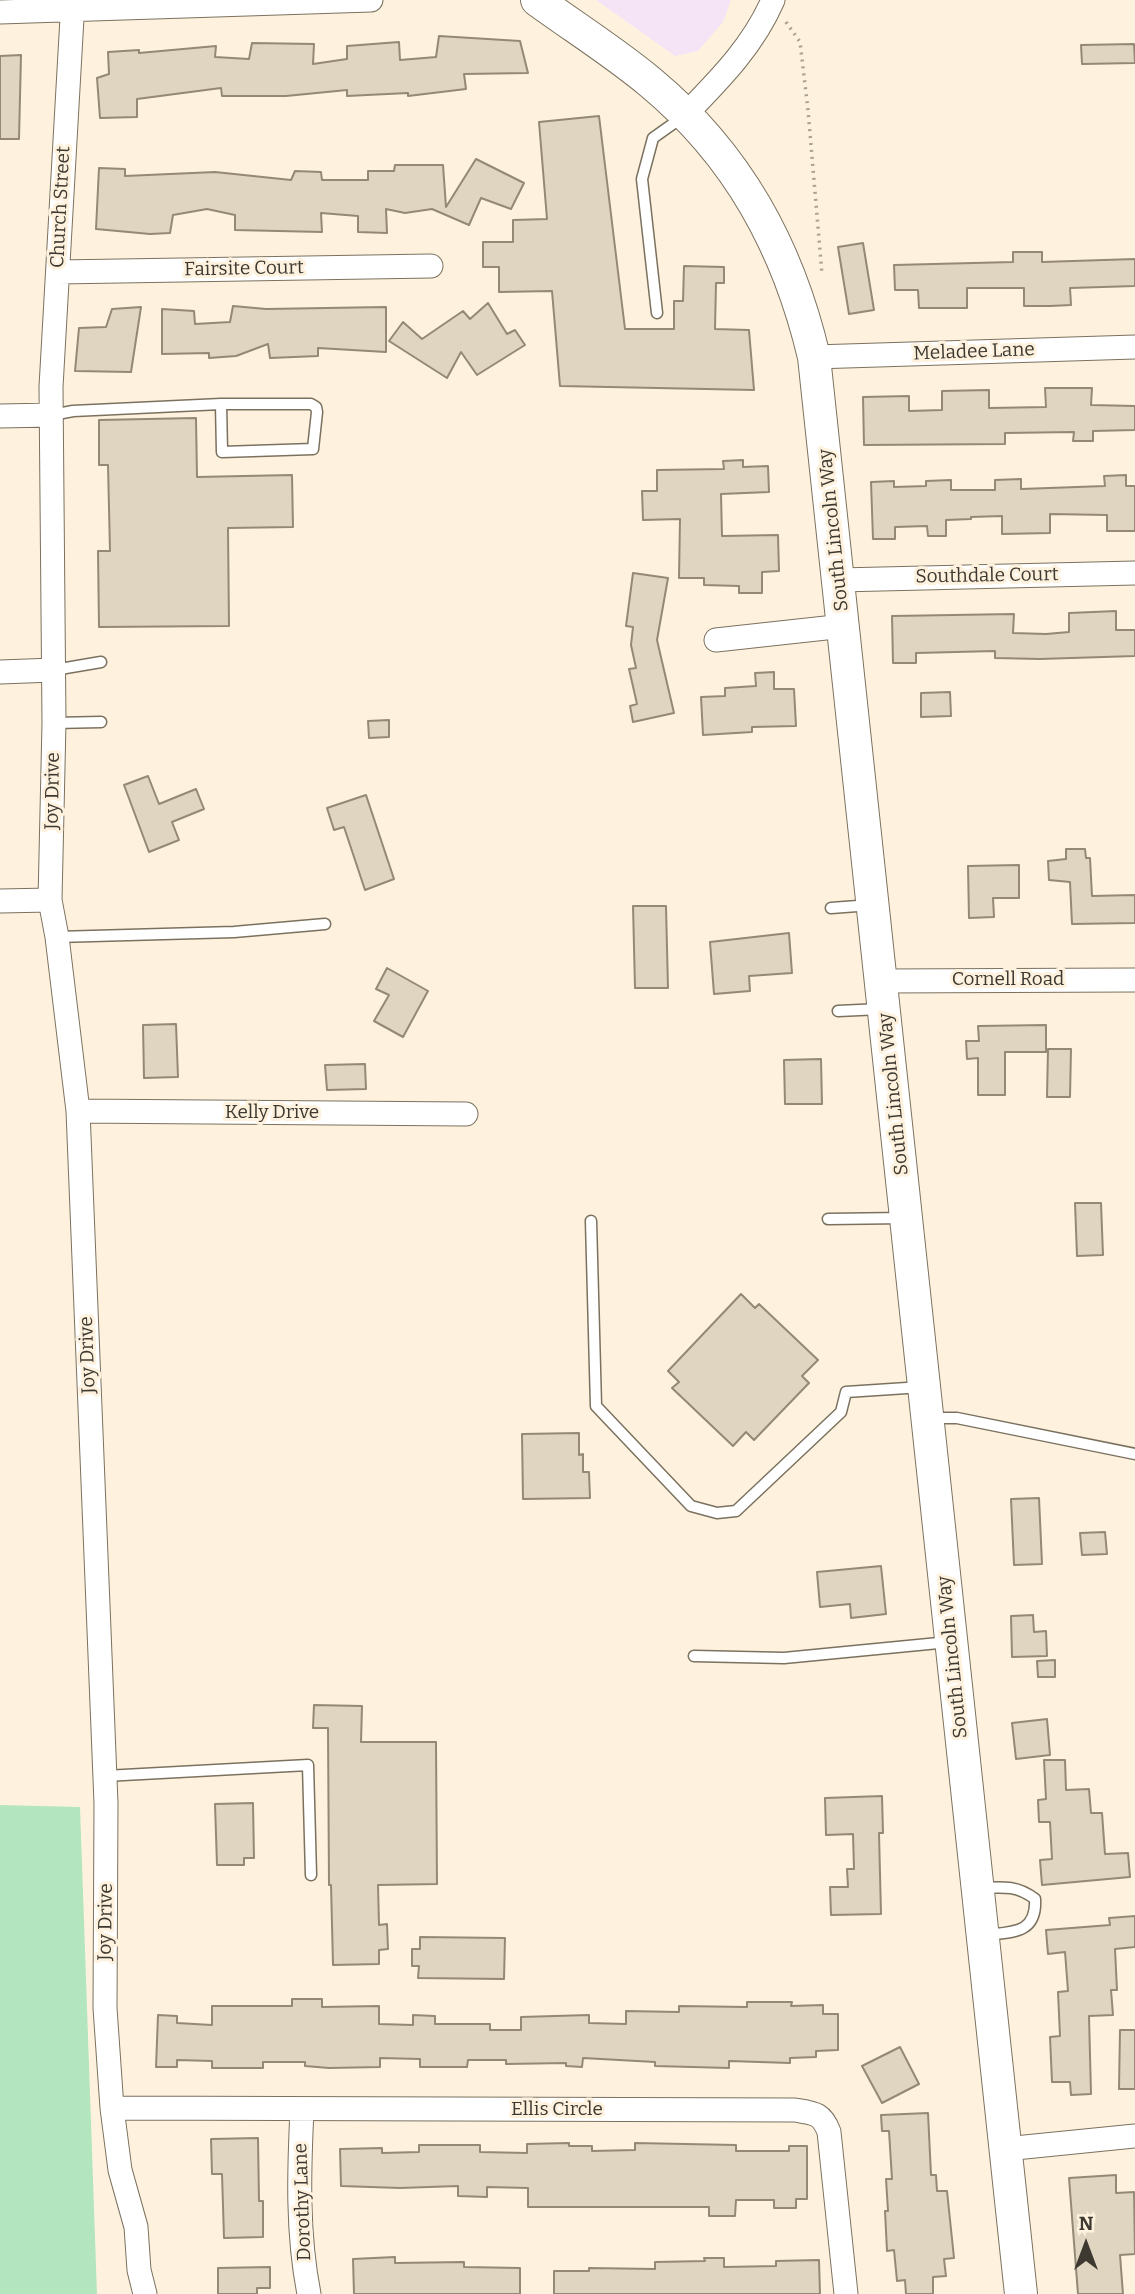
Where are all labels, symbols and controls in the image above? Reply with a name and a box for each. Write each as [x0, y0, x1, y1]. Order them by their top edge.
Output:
street label: Church Street [46, 146, 76, 268]
street label: Fairsite Court [184, 257, 304, 281]
street label: Meladee Lane [913, 338, 1035, 366]
street label: South Lincoln Way [814, 448, 854, 612]
street label: Southdale Court [915, 563, 1059, 589]
street label: Joy Drive [41, 752, 65, 830]
street label: Cornell Road [952, 969, 1064, 991]
street label: South Lincoln Way [874, 1012, 914, 1176]
street label: Kelly Drive [225, 1102, 319, 1124]
street label: Joy Drive [75, 1316, 101, 1394]
street label: South Lincoln Way [933, 1575, 973, 1739]
street label: Joy Drive [94, 1883, 118, 1961]
street label: Ellis Circle [511, 2099, 603, 2121]
street label: Dorothy Lane [290, 2143, 316, 2261]
north arrow [1051, 2210, 1121, 2280]
text: N [1079, 2212, 1093, 2235]

